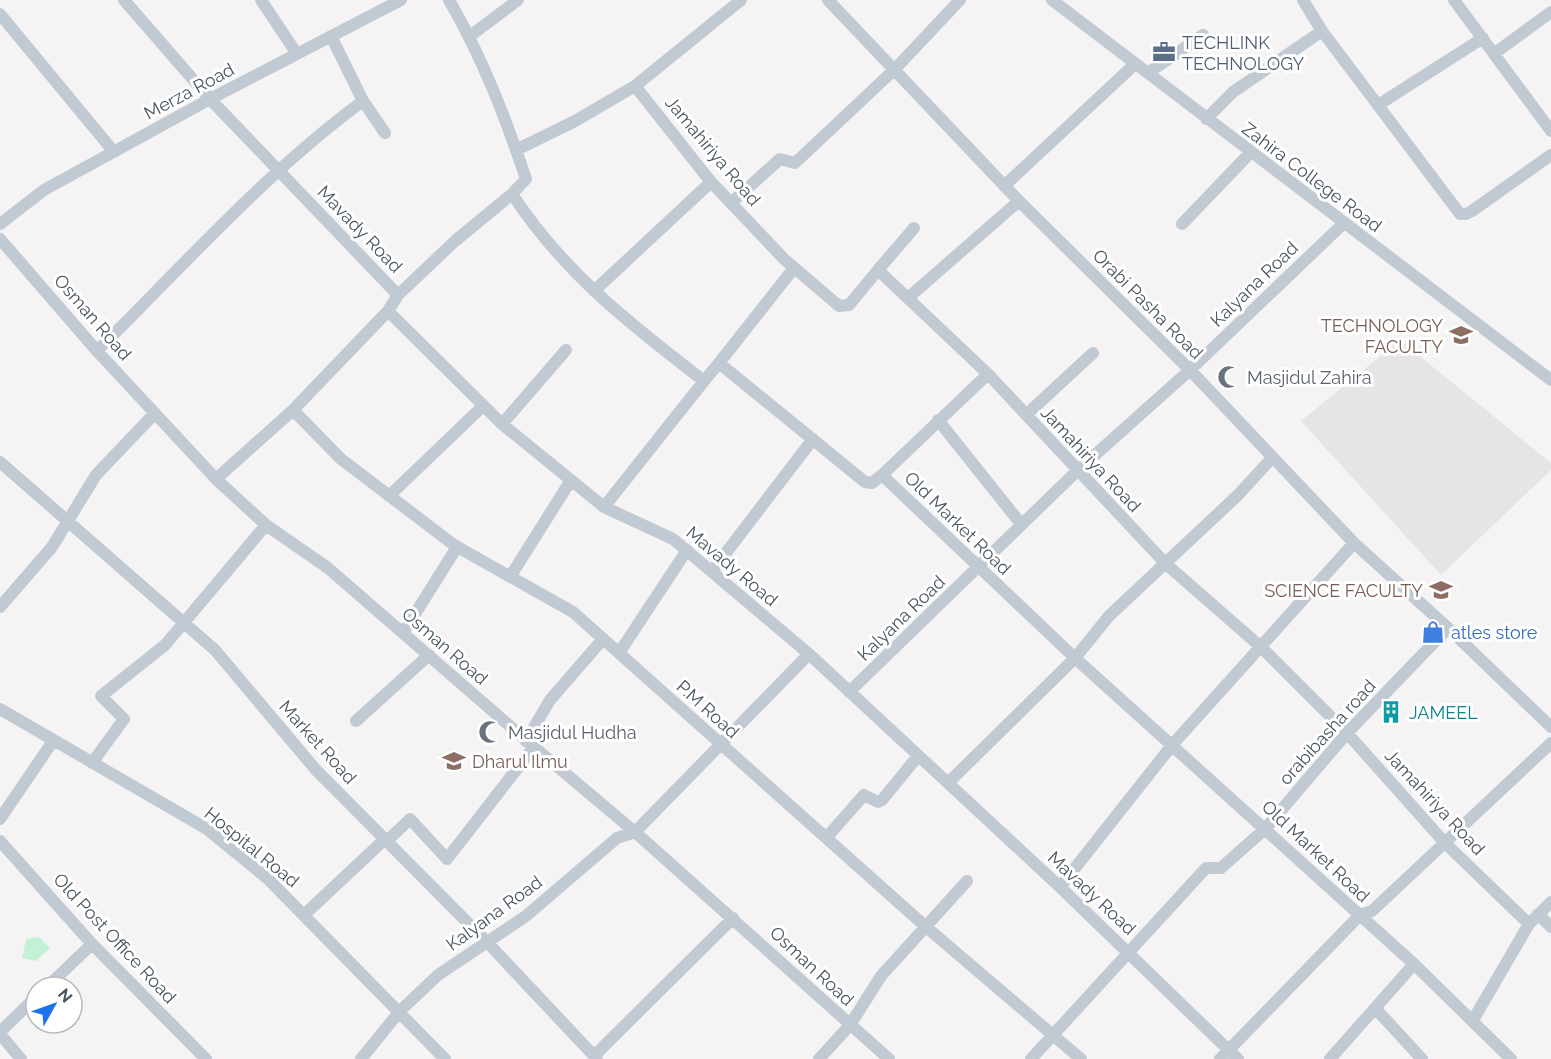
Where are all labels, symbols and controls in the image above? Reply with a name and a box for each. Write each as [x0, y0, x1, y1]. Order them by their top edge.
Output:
place label: TECHLINK TECHNOLOGY [1182, 32, 1305, 74]
office icon: TECHLINK TECHNOLOGY [1151, 39, 1177, 65]
street label: Merza Road [140, 59, 238, 123]
street label: Jamahiriya Road [661, 92, 765, 210]
street label: Zahira College Road [1238, 118, 1386, 236]
street label: Mavady Road [313, 181, 407, 277]
street label: Kalyana Road [1206, 237, 1302, 331]
street label: Orabi Pasha Road [1089, 245, 1207, 363]
street label: Osman Road [50, 270, 136, 364]
place label: TECHNOLOGY FACULTY [1321, 315, 1443, 357]
school or university icon: TECHNOLOGY FACULTY [1448, 322, 1474, 348]
mosque icon: Masjidul Zahira [1216, 364, 1242, 390]
place label: Masjidul Zahira [1247, 367, 1372, 388]
street label: Jamahiriya Road [1037, 402, 1145, 516]
street label: Old Market Road [901, 467, 1015, 579]
street label: Mavady Road [682, 522, 782, 610]
street label: Kalyana Road [853, 571, 949, 665]
school or university icon: SCIENCE FACULTY [1428, 577, 1454, 603]
place label: SCIENCE FACULTY [1264, 580, 1423, 601]
street label: Osman Road [398, 603, 492, 689]
shop icon: atles store [1420, 619, 1446, 645]
place label: atles store [1451, 622, 1538, 643]
street label: orabibasha road [1274, 675, 1380, 789]
street label: P.M Road [673, 676, 743, 742]
street label: Market Road [275, 696, 361, 788]
building icon: JAMEEL [1378, 699, 1404, 725]
place label: JAMEEL [1409, 702, 1478, 723]
mosque icon: Masjidul Hudha [477, 719, 503, 745]
place label: Masjidul Hudha [508, 722, 636, 743]
street label: Jamahiriya Road [1381, 745, 1489, 859]
school or university icon: Dharul Ilmu [441, 748, 467, 774]
place label: Dharul Ilmu [472, 751, 568, 772]
street label: Old Market Road [1258, 796, 1374, 906]
street label: Hospital Road [200, 802, 304, 892]
street label: Mavady Road [1044, 847, 1140, 939]
street label: Old Post Office Road [49, 869, 181, 1007]
street label: Kalyana Road [442, 871, 546, 955]
street label: Osman Road [766, 922, 858, 1010]
north arrow [24, 975, 84, 1035]
text: N [54, 985, 76, 1006]

